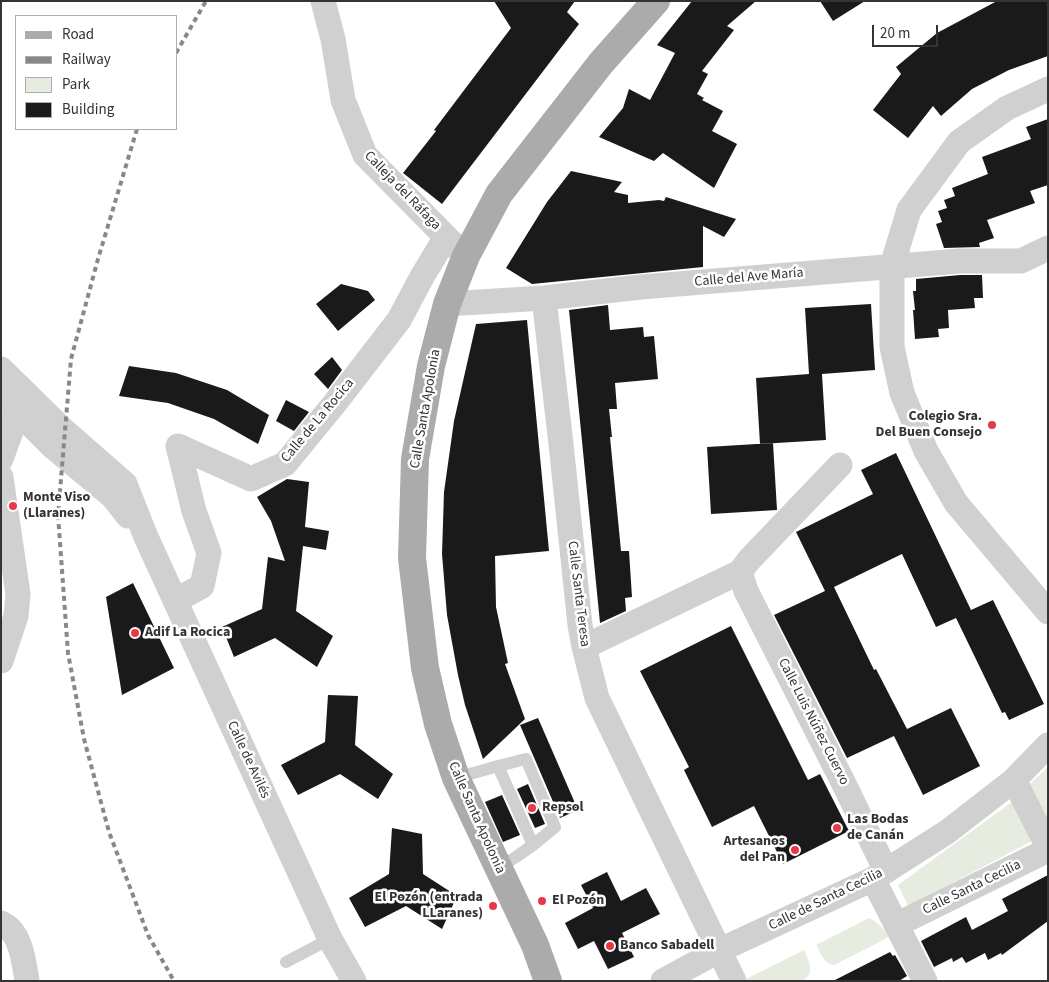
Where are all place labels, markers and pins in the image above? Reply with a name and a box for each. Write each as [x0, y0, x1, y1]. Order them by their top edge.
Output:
place label: Colegio Sra. Del Buen Consejo [876, 409, 982, 442]
marker: Colegio Sra. Del Buen Consejo [986, 419, 998, 431]
place label: Monte Viso (Llaranes) [23, 490, 90, 522]
marker: Monte Viso (Llaranes) [7, 500, 19, 512]
place label: Adif La Rocica [145, 625, 230, 641]
marker: Adif La Rocica [129, 627, 141, 639]
place label: Repsol [542, 800, 584, 816]
marker: Repsol [526, 802, 538, 814]
place label: Las Bodas de Canán [847, 812, 908, 844]
marker: Las Bodas de Canán [831, 822, 843, 834]
place label: Artesanos del Pan [724, 834, 785, 866]
marker: Artesanos del Pan [789, 844, 801, 856]
place label: El Pozón (entrada LLaranes) [375, 890, 483, 922]
place label: El Pozón [552, 893, 604, 909]
marker: El Pozón [536, 895, 548, 907]
marker: El Pozón (entrada LLaranes) [487, 900, 499, 912]
place label: Banco Sabadell [620, 938, 714, 954]
marker: Banco Sabadell [604, 940, 616, 952]

